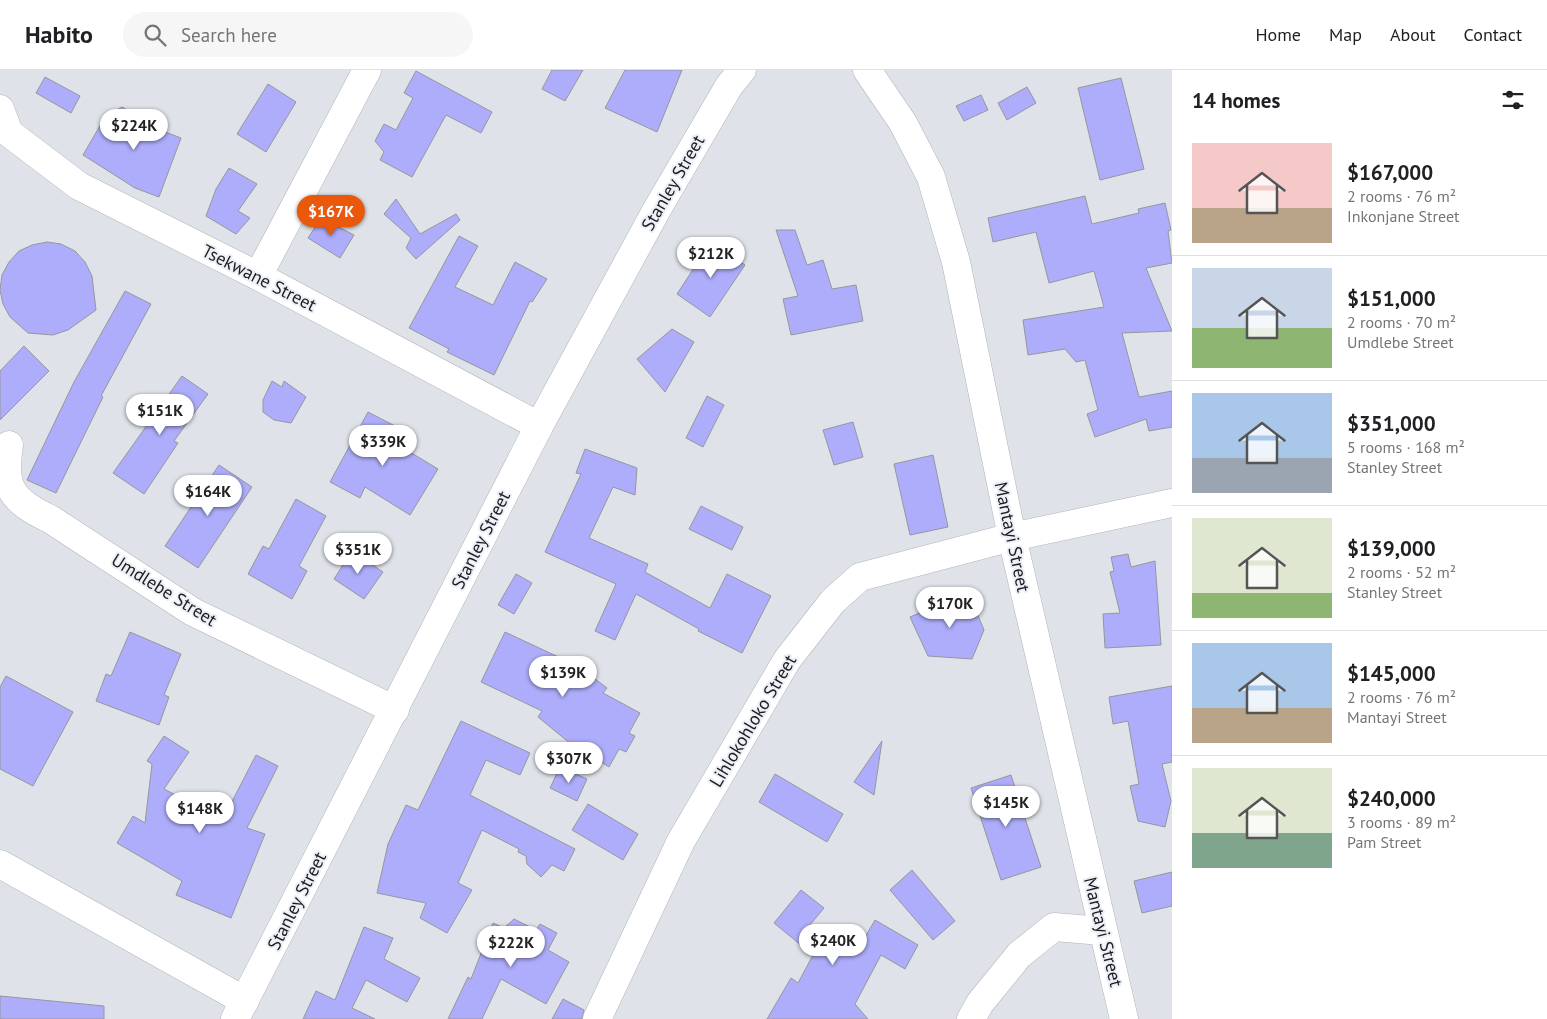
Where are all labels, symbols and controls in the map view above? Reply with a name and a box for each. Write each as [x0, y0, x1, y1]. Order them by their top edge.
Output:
search box [123, 12, 473, 57]
text: Habito [25, 19, 93, 50]
icon: search [141, 21, 169, 49]
text: Search here [181, 23, 277, 47]
text: Home [1255, 23, 1301, 46]
text: Map [1329, 23, 1362, 46]
text: About [1390, 23, 1436, 46]
text: Contact [1464, 23, 1522, 46]
icon: filters [1499, 86, 1527, 114]
text: 14 homes [1192, 87, 1280, 114]
pin: $224K [99, 108, 169, 151]
text: $224K [111, 115, 157, 135]
street label: Stanley Street [636, 131, 709, 235]
text: $167,000 [1347, 159, 1433, 186]
icon: home [1232, 163, 1292, 223]
text: 2 rooms · 76 m² [1347, 186, 1456, 206]
pin: $167K [296, 194, 366, 237]
text: $167K [308, 201, 354, 221]
text: Inkonjane Street [1347, 206, 1459, 226]
pin: $212K [676, 236, 746, 279]
street label: Tsekwane Street [198, 239, 320, 316]
text: $212K [688, 243, 734, 263]
text: $151,000 [1347, 285, 1436, 312]
icon: home [1232, 288, 1292, 348]
text: 2 rooms · 70 m² [1347, 312, 1456, 332]
text: Umdlebe Street [1347, 332, 1454, 352]
pin: $151K [125, 394, 195, 436]
text: $151K [137, 400, 183, 420]
text: $351,000 [1347, 410, 1436, 437]
icon: home [1232, 413, 1292, 473]
pin: $339K [348, 424, 418, 467]
text: $339K [360, 431, 406, 451]
text: 5 rooms · 168 m² [1347, 437, 1465, 457]
text: Stanley Street [1347, 457, 1442, 477]
pin: $164K [173, 474, 243, 517]
street label: Mantayi Street [990, 480, 1035, 594]
text: $164K [185, 481, 231, 501]
street label: Stanley Street [446, 487, 515, 593]
pin: $351K [323, 532, 393, 575]
text: $139,000 [1347, 535, 1436, 562]
icon: home [1232, 538, 1292, 598]
text: $351K [335, 539, 381, 559]
street label: Umdlebe Street [107, 548, 221, 631]
text: 2 rooms · 52 m² [1347, 562, 1456, 582]
text: Stanley Street [1347, 582, 1442, 602]
pin: $170K [915, 586, 985, 629]
text: $170K [927, 593, 973, 613]
street label: Lihlokohloko Street [704, 650, 801, 791]
pin: $139K [528, 656, 598, 698]
text: $145,000 [1347, 660, 1436, 687]
text: $139K [540, 662, 586, 682]
icon: home [1232, 663, 1292, 723]
text: 2 rooms · 76 m² [1347, 687, 1456, 707]
text: Mantayi Street [1347, 707, 1447, 727]
pin: $307K [534, 742, 604, 784]
text: $307K [546, 748, 592, 768]
text: $240,000 [1347, 785, 1436, 812]
pin: $145K [971, 786, 1041, 828]
icon: home [1232, 788, 1292, 848]
pin: $148K [165, 792, 235, 834]
text: $145K [983, 792, 1029, 812]
text: $148K [177, 798, 223, 818]
text: 3 rooms · 89 m² [1347, 812, 1456, 832]
text: Pam Street [1347, 832, 1421, 852]
street label: Stanley Street [262, 848, 331, 954]
street label: Mantayi Street [1079, 875, 1128, 989]
pin: $240K [798, 924, 868, 966]
pin: $222K [476, 926, 546, 968]
text: $240K [810, 930, 856, 950]
text: $222K [488, 932, 534, 952]

